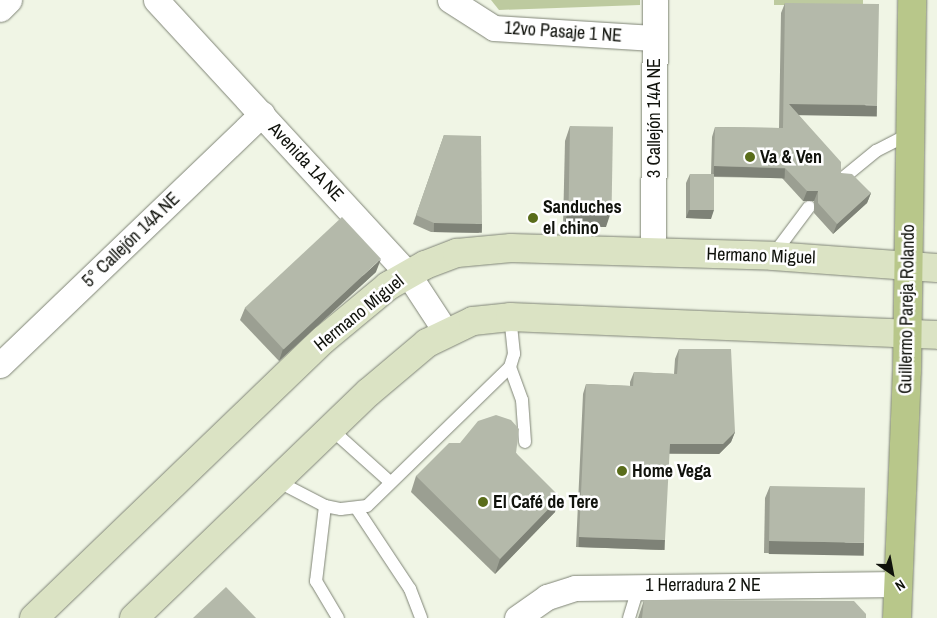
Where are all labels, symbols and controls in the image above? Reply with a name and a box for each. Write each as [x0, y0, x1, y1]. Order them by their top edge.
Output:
street label: 12vo Pasaje 1 NE [503, 17, 623, 47]
street label: 3 Callejón 14A NE [643, 58, 665, 178]
street label: Avenida 1A NE [264, 118, 348, 206]
place label: Va & Ven [760, 146, 822, 168]
marker: Va & Ven [744, 151, 756, 163]
street label: 5° Callejón 14A NE [78, 188, 184, 292]
place label: Sanduches el chino [543, 197, 622, 240]
marker: Sanduches el chino [527, 212, 539, 224]
street label: Guillermo Pareja Rolando [895, 224, 919, 394]
street label: Hermano Miguel [706, 243, 816, 269]
street label: Hermano Miguel [310, 270, 408, 356]
place label: Home Vega [632, 460, 711, 482]
marker: Home Vega [616, 465, 628, 477]
place label: El Café de Tere [493, 491, 599, 513]
marker: El Café de Tere [477, 496, 489, 508]
north arrow [867, 548, 917, 598]
street label: 1 Herradura 2 NE [645, 574, 761, 596]
text: N [892, 576, 909, 595]

